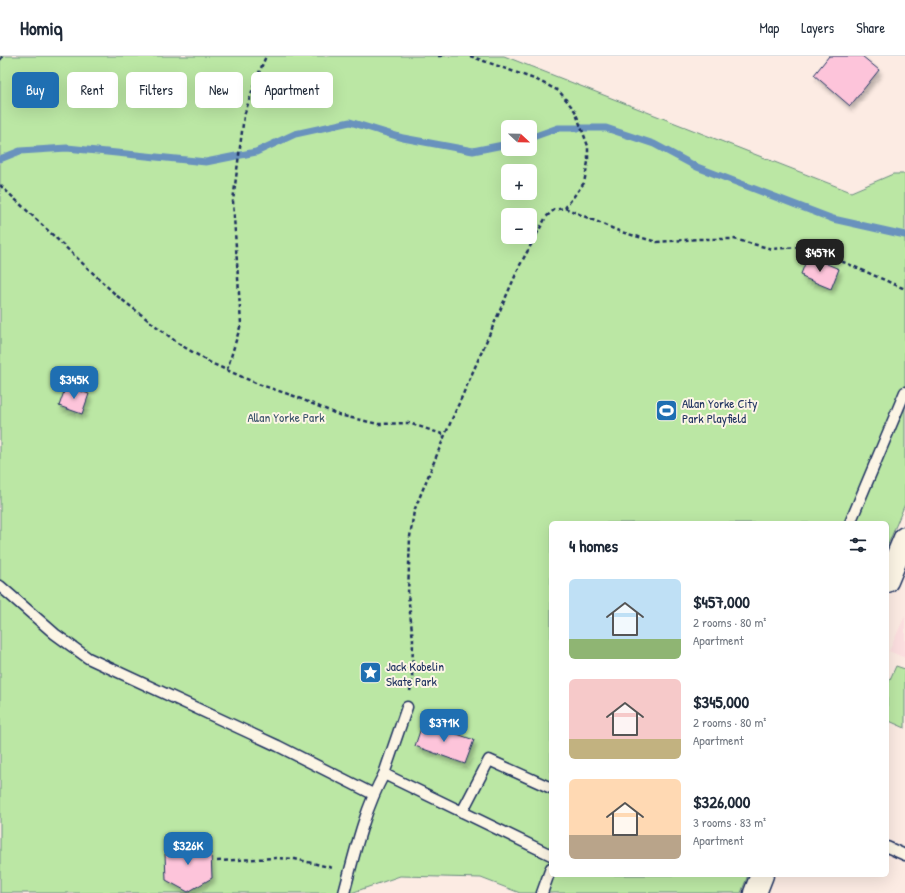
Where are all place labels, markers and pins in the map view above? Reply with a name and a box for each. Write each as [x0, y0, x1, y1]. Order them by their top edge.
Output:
pin: $457K [792, 239, 848, 273]
pin: $345K [46, 366, 102, 400]
place label: Allan Yorke City Park Playfield [682, 394, 758, 427]
sports icon: Allan Yorke City Park Playfield [654, 397, 680, 423]
place label: Jack Kobelin Skate Park [386, 657, 444, 690]
place icon: Jack Kobelin Skate Park [357, 660, 383, 686]
pin: $371K [416, 709, 472, 743]
pin: $326K [160, 832, 216, 866]

